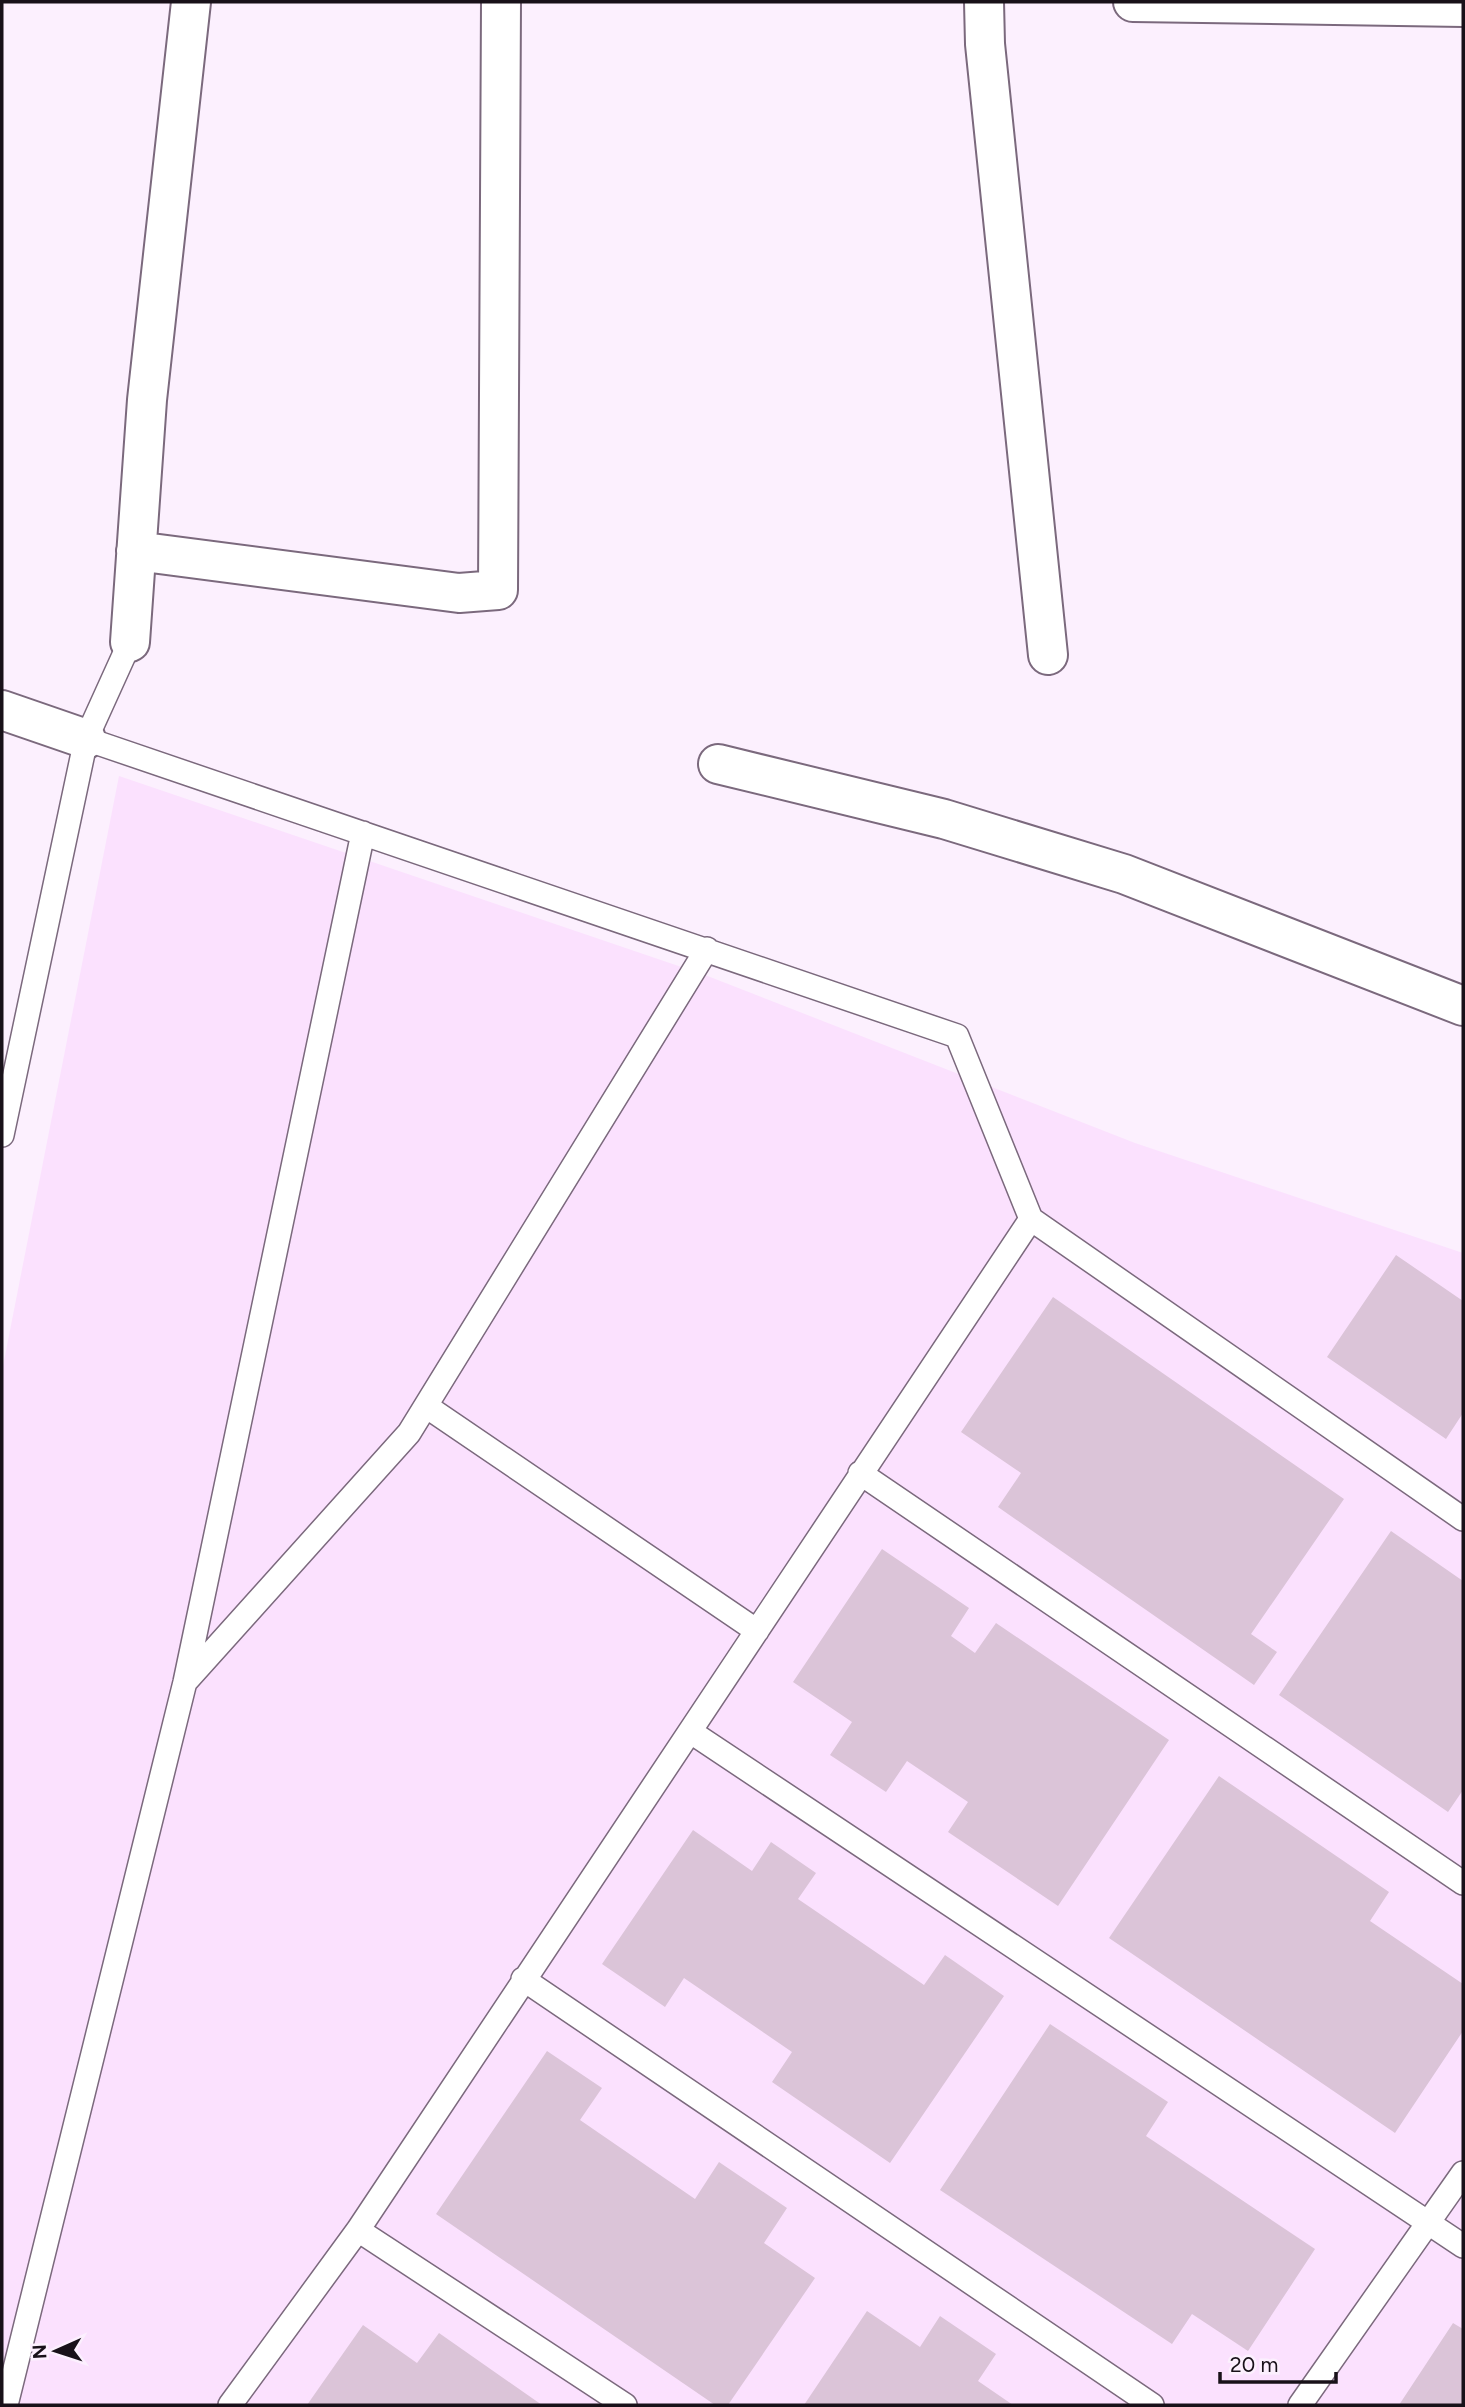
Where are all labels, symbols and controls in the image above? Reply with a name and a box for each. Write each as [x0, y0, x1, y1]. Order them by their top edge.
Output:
north arrow [21, 2316, 91, 2386]
scale bar [1220, 2340, 1336, 2384]
text: N [28, 2344, 51, 2360]
text: 20 m [1230, 2352, 1278, 2377]

